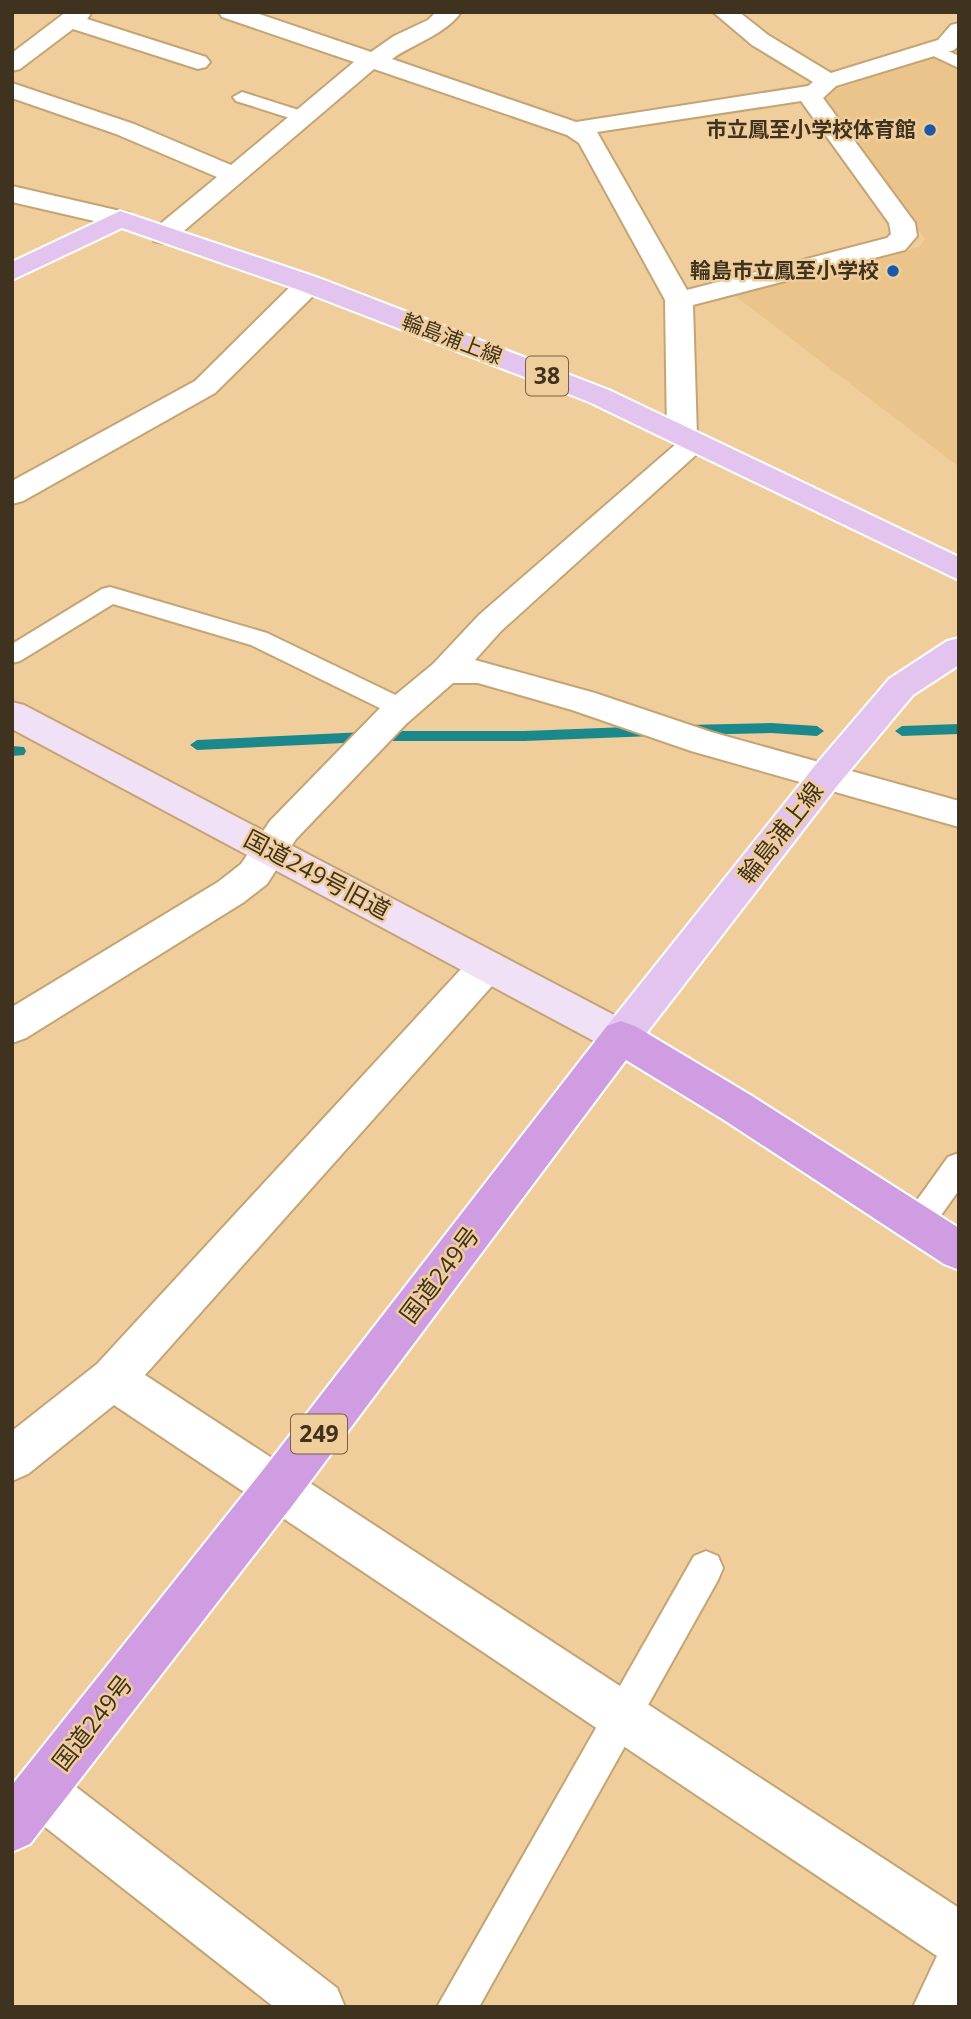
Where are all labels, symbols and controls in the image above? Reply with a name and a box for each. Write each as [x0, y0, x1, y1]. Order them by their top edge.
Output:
place label: 市立鳳至小学校体育館 [706, 115, 916, 143]
marker: 市立鳳至小学校体育館 [922, 122, 938, 138]
place label: 輪島市立鳳至小学校 [690, 256, 879, 284]
marker: 輪島市立鳳至小学校 [885, 263, 901, 279]
street label: 輪島浦上線 [398, 306, 506, 370]
road number: 38 [526, 356, 568, 396]
street label: 輪島浦上線 [730, 775, 830, 890]
street label: 国道249号旧道 [239, 821, 397, 926]
street label: 国道249号 [392, 1219, 486, 1329]
road number: 249 [291, 1414, 347, 1454]
street label: 国道249号 [44, 1667, 140, 1777]

